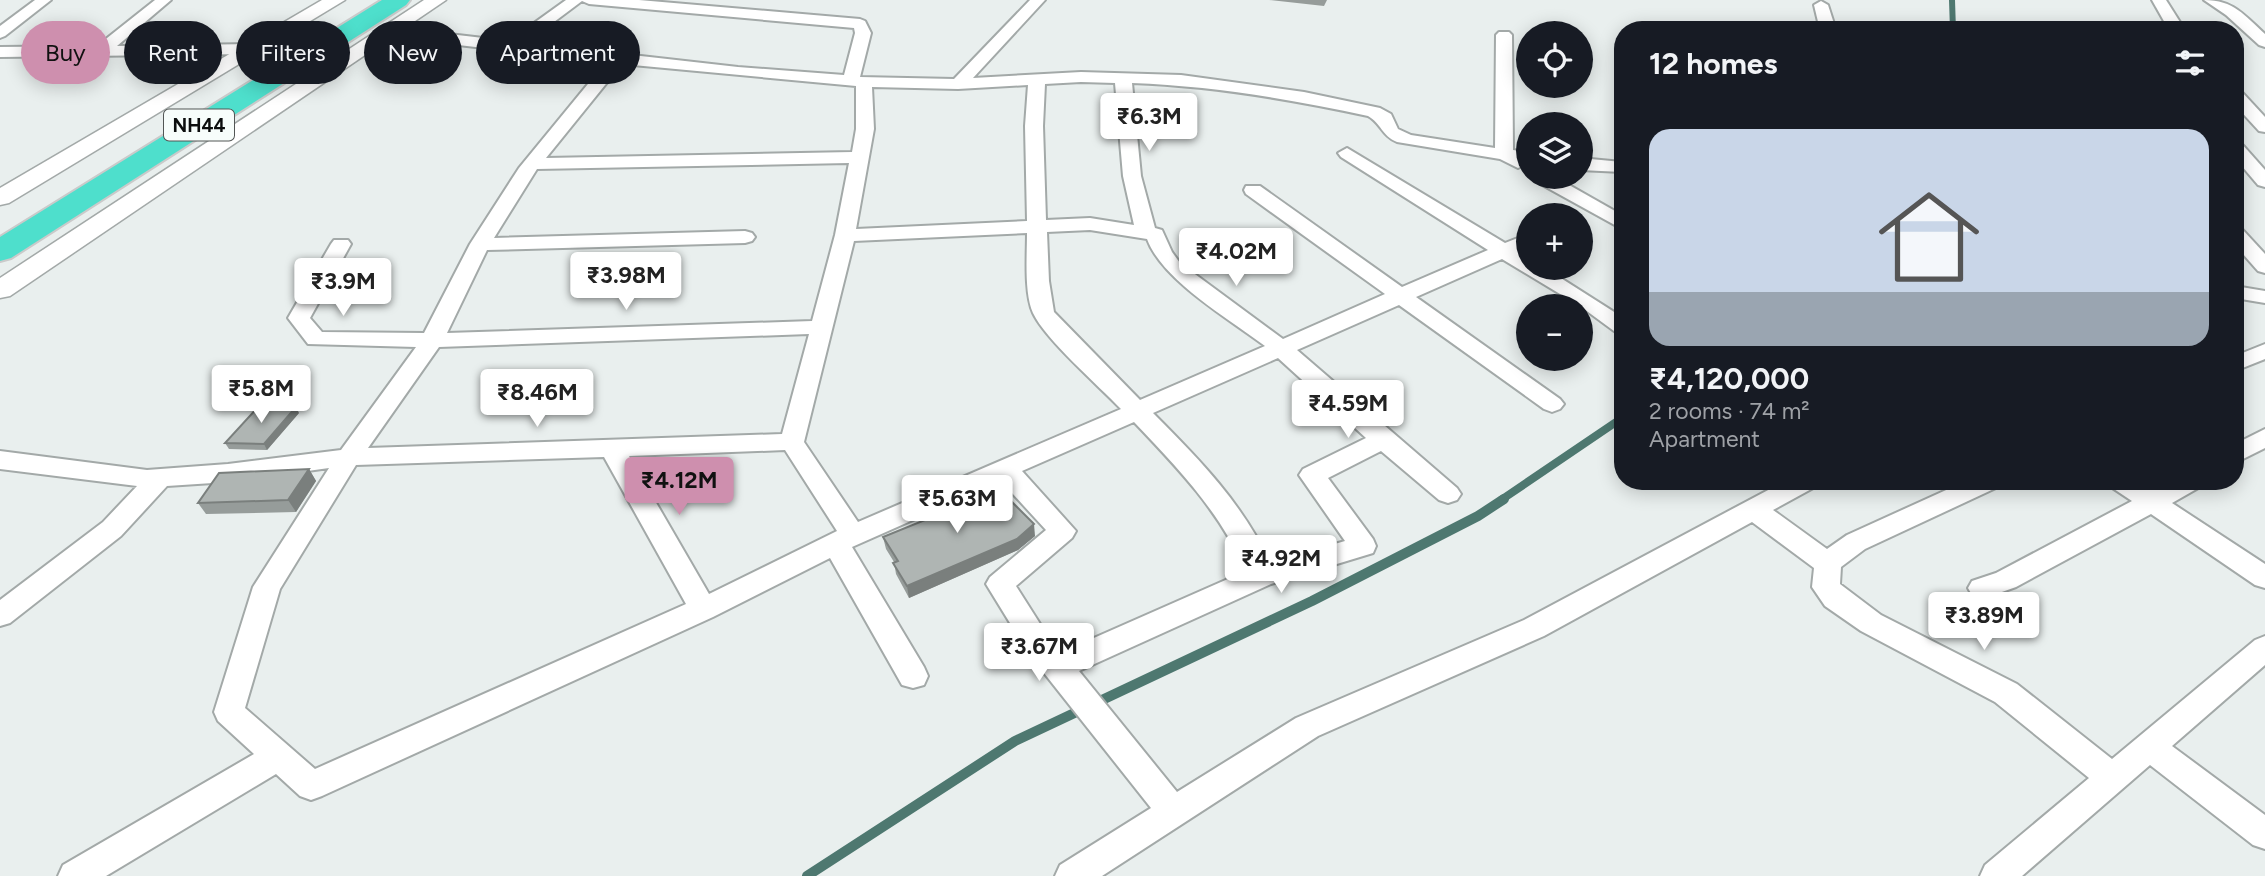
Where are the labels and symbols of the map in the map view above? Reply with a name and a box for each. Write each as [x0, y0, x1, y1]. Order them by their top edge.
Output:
pin: ₹6.3M [1100, 94, 1198, 153]
road number: NH44 [164, 110, 234, 140]
pin: ₹4.02M [1179, 229, 1293, 288]
pin: ₹3.98M [569, 252, 683, 312]
pin: ₹3.9M [294, 258, 392, 318]
pin: ₹5.8M [212, 366, 310, 425]
pin: ₹8.46M [480, 370, 594, 429]
pin: ₹4.59M [1291, 380, 1405, 440]
pin: ₹4.12M [622, 458, 736, 517]
pin: ₹5.63M [900, 476, 1014, 535]
pin: ₹4.92M [1224, 536, 1338, 595]
pin: ₹3.89M [1927, 592, 2041, 652]
pin: ₹3.67M [982, 624, 1096, 683]

